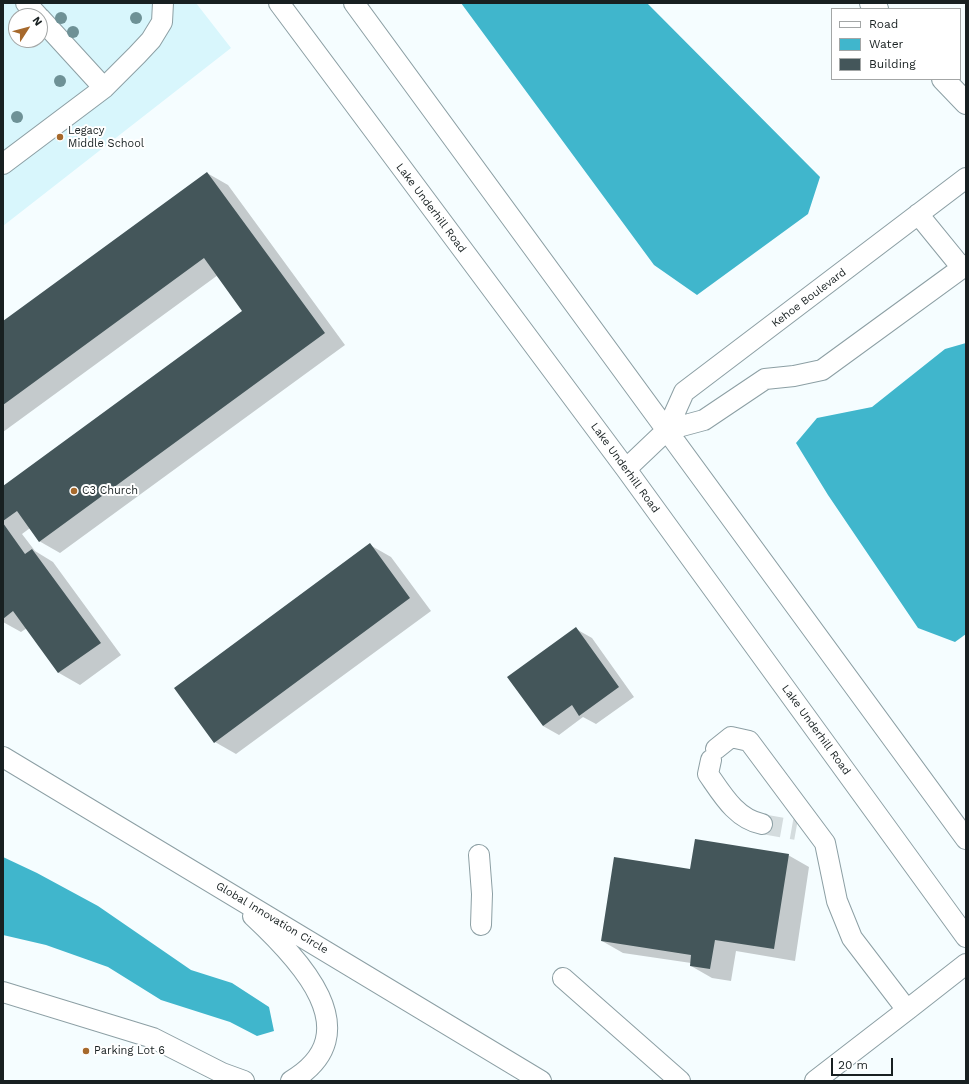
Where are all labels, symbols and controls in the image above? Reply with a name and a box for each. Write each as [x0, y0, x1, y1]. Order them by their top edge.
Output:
north arrow [8, 8, 48, 48]
legend [831, 8, 961, 80]
text: N [30, 14, 45, 28]
text: Road [869, 17, 898, 31]
text: Water [869, 37, 903, 51]
text: Building [869, 57, 916, 71]
place label: Legacy Middle School [68, 124, 144, 150]
marker: Legacy Middle School [55, 132, 65, 142]
street label: Lake Underhill Road [393, 161, 469, 255]
street label: Kehoe Boulevard [769, 266, 849, 330]
street label: Lake Underhill Road [588, 420, 662, 516]
place label: C3 Church [82, 484, 138, 498]
marker: C3 Church [69, 486, 79, 496]
street label: Lake Underhill Road [779, 682, 853, 778]
street label: Global Innovation Circle [214, 879, 330, 957]
place label: Parking Lot 6 [94, 1044, 165, 1058]
marker: Parking Lot 6 [81, 1046, 91, 1056]
scale bar [833, 1050, 895, 1076]
text: 20 m [838, 1058, 868, 1072]

